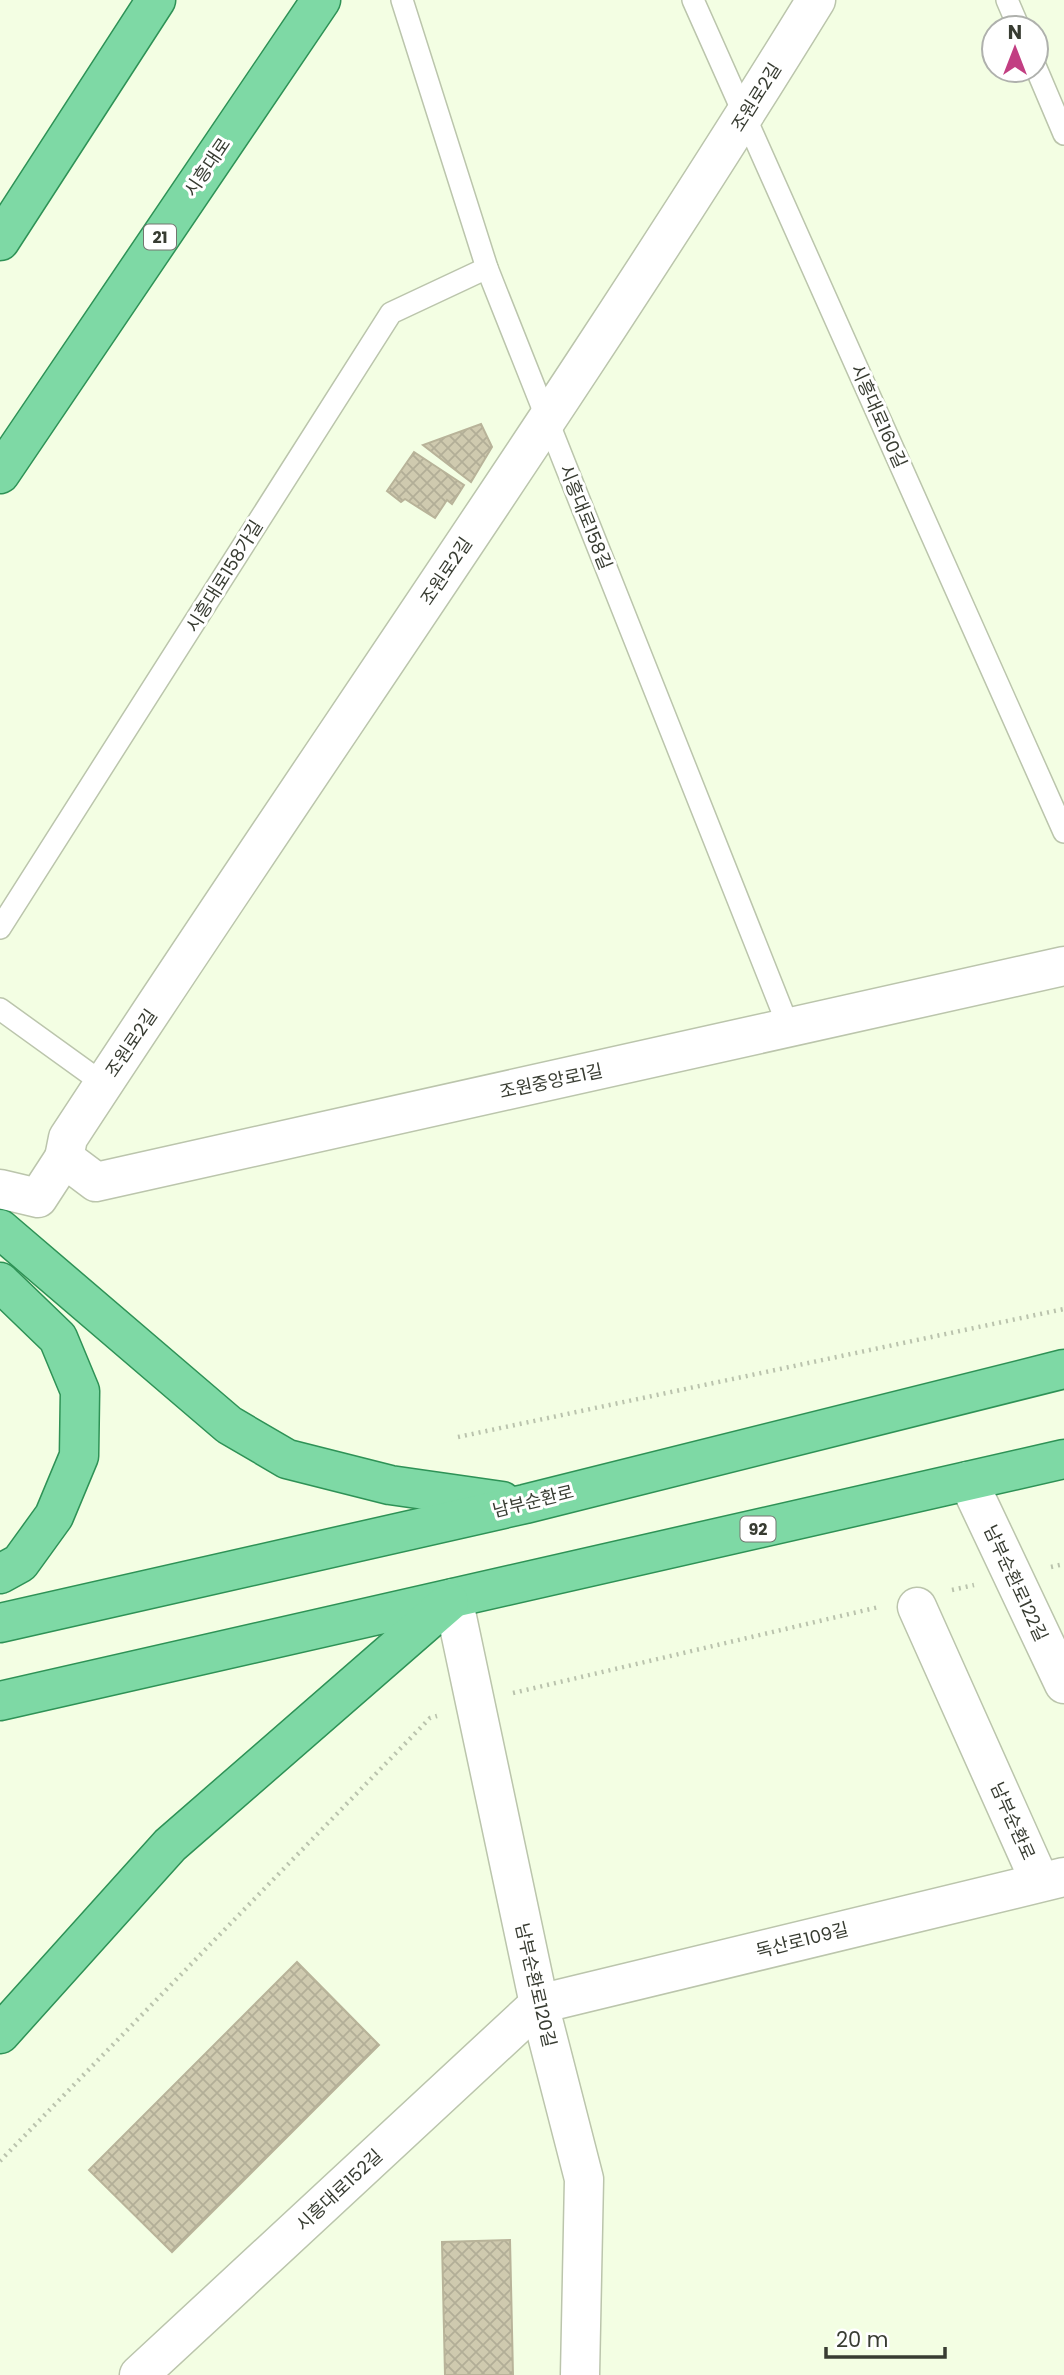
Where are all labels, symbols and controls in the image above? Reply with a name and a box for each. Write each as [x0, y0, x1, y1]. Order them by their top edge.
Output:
north arrow [980, 14, 1050, 84]
text: N [1008, 19, 1022, 46]
street label: 조원로2길 [725, 58, 787, 136]
street label: 시흥대로 [178, 133, 236, 201]
road number: 21 [144, 224, 176, 249]
street label: 시흥대로160길 [845, 360, 913, 472]
street label: 시흥대로158길 [554, 461, 618, 573]
street label: 시흥대로158가길 [180, 515, 268, 637]
street label: 조원로2길 [414, 532, 478, 610]
street label: 조원로2길 [99, 1004, 163, 1082]
street label: 조원중앙로1길 [497, 1058, 605, 1104]
street label: 남부순환로 [490, 1479, 576, 1523]
road number: 92 [740, 1516, 776, 1541]
street label: 남부순환로122길 [978, 1521, 1054, 1645]
street label: 남부순환로 [985, 1778, 1041, 1864]
street label: 독산로109길 [753, 1916, 851, 1964]
street label: 남부순환로120길 [510, 1920, 562, 2050]
street label: 시흥대로152길 [290, 2143, 388, 2237]
scale bar [826, 2316, 945, 2360]
text: 20 m [836, 2325, 889, 2354]

